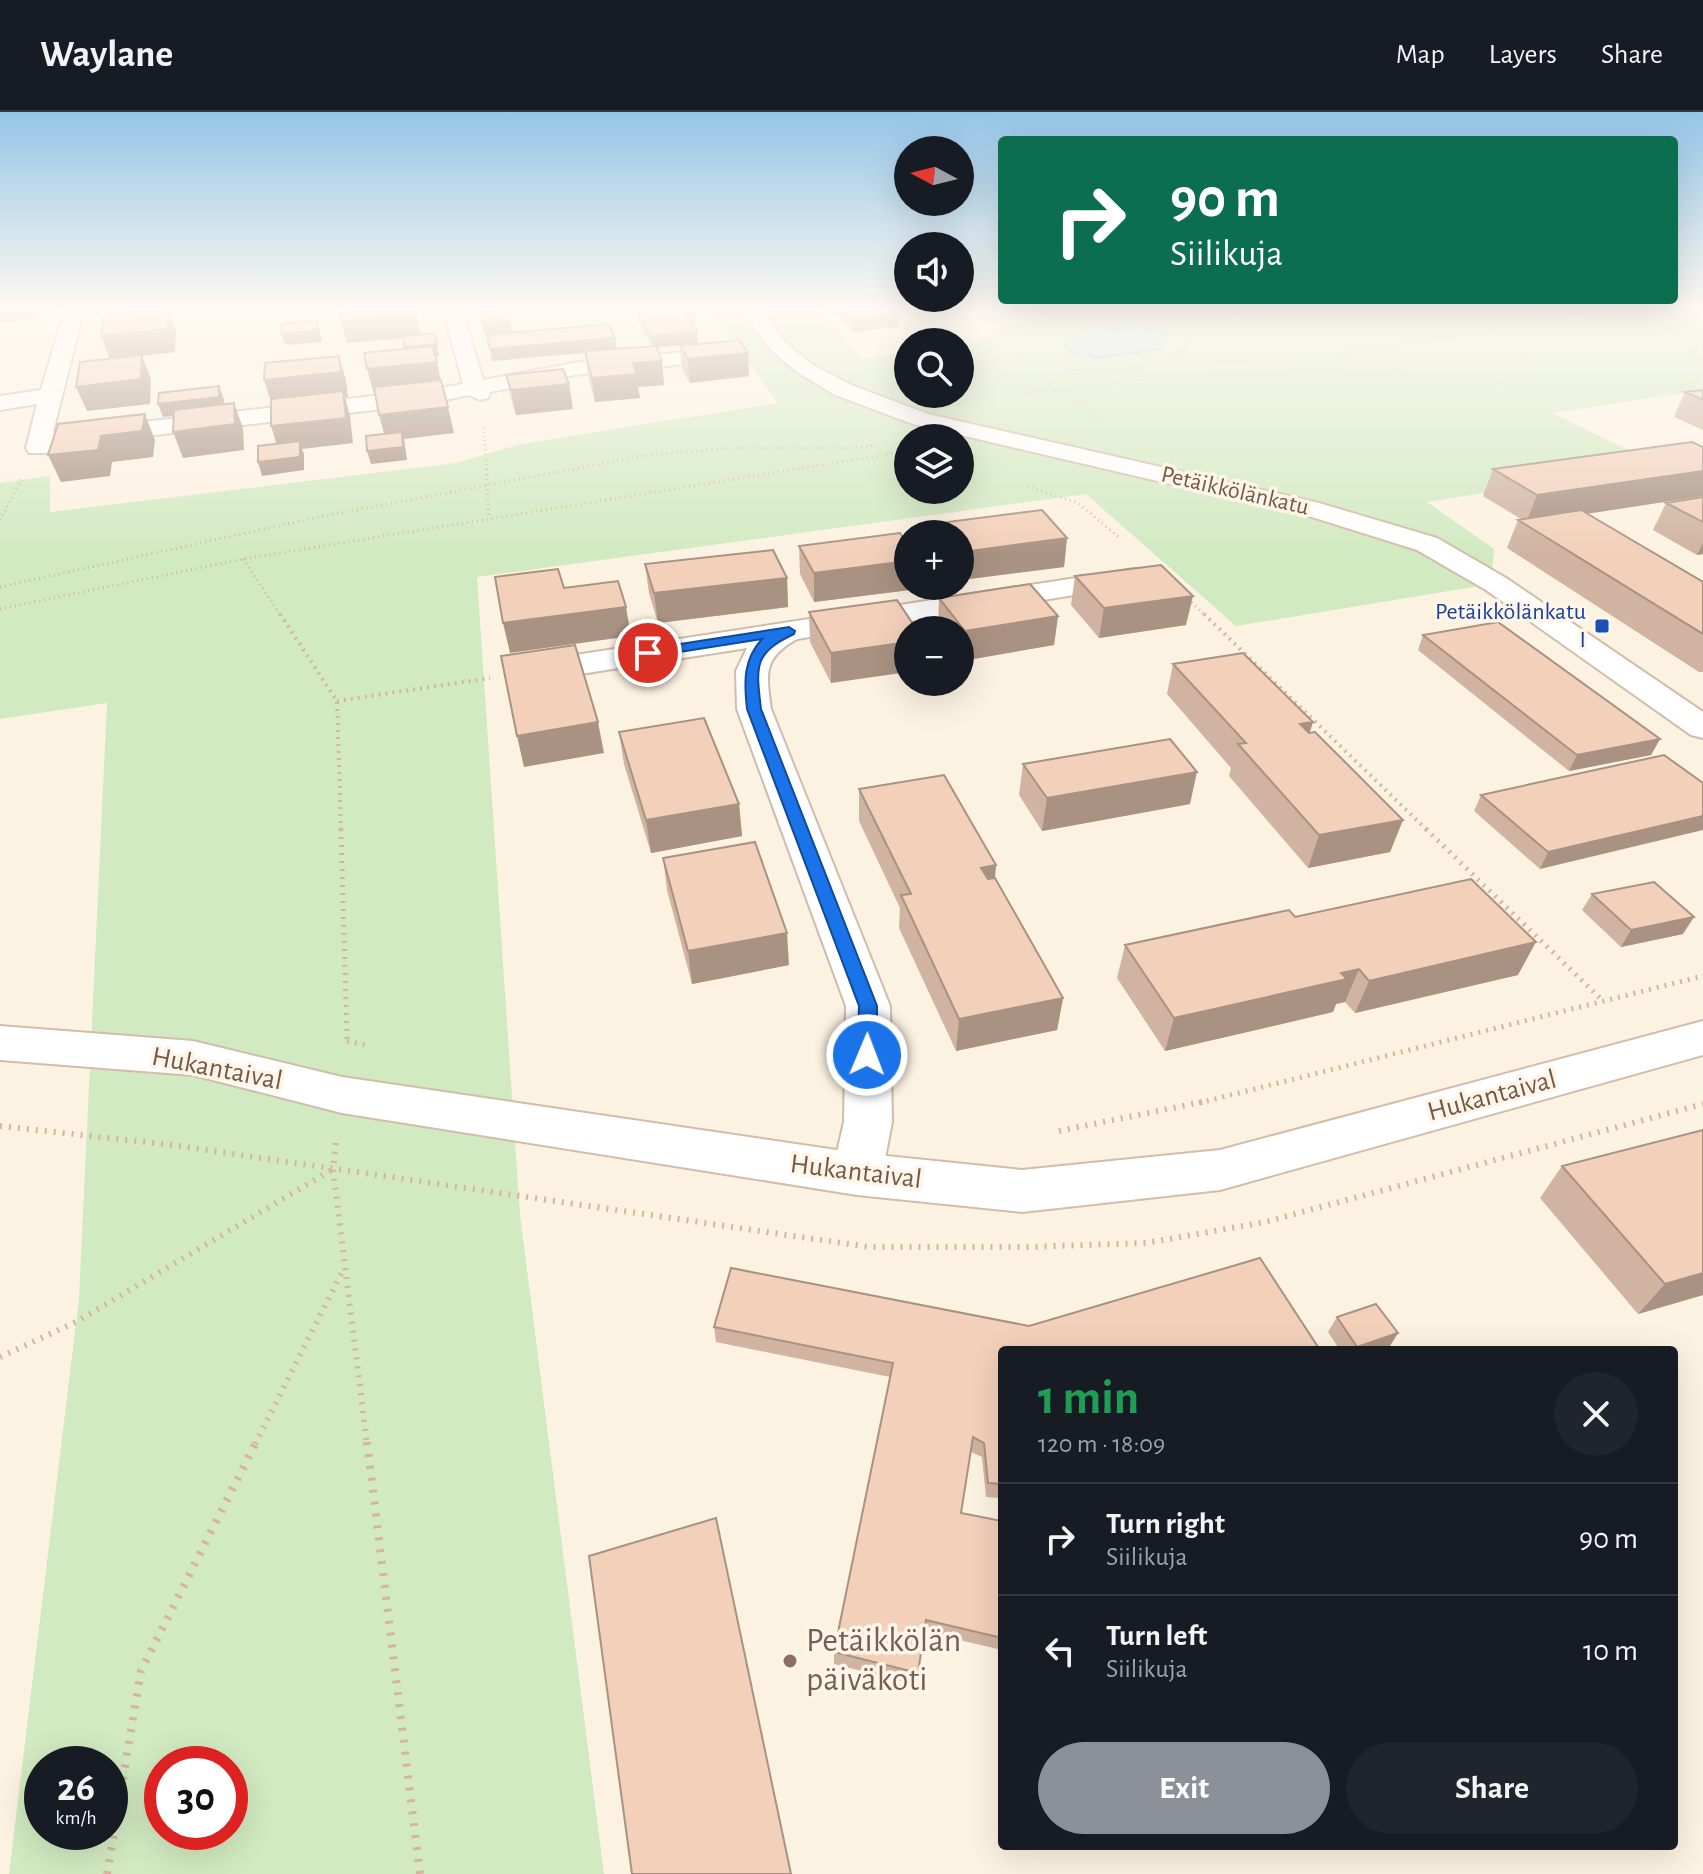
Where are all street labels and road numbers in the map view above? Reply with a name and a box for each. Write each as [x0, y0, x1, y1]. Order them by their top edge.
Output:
street label: Petäikkölänkatu [1159, 462, 1311, 520]
street label: Hukantaival [149, 1043, 285, 1095]
street label: Hukantaival [1424, 1065, 1560, 1127]
street label: Hukantaival [789, 1150, 923, 1194]

